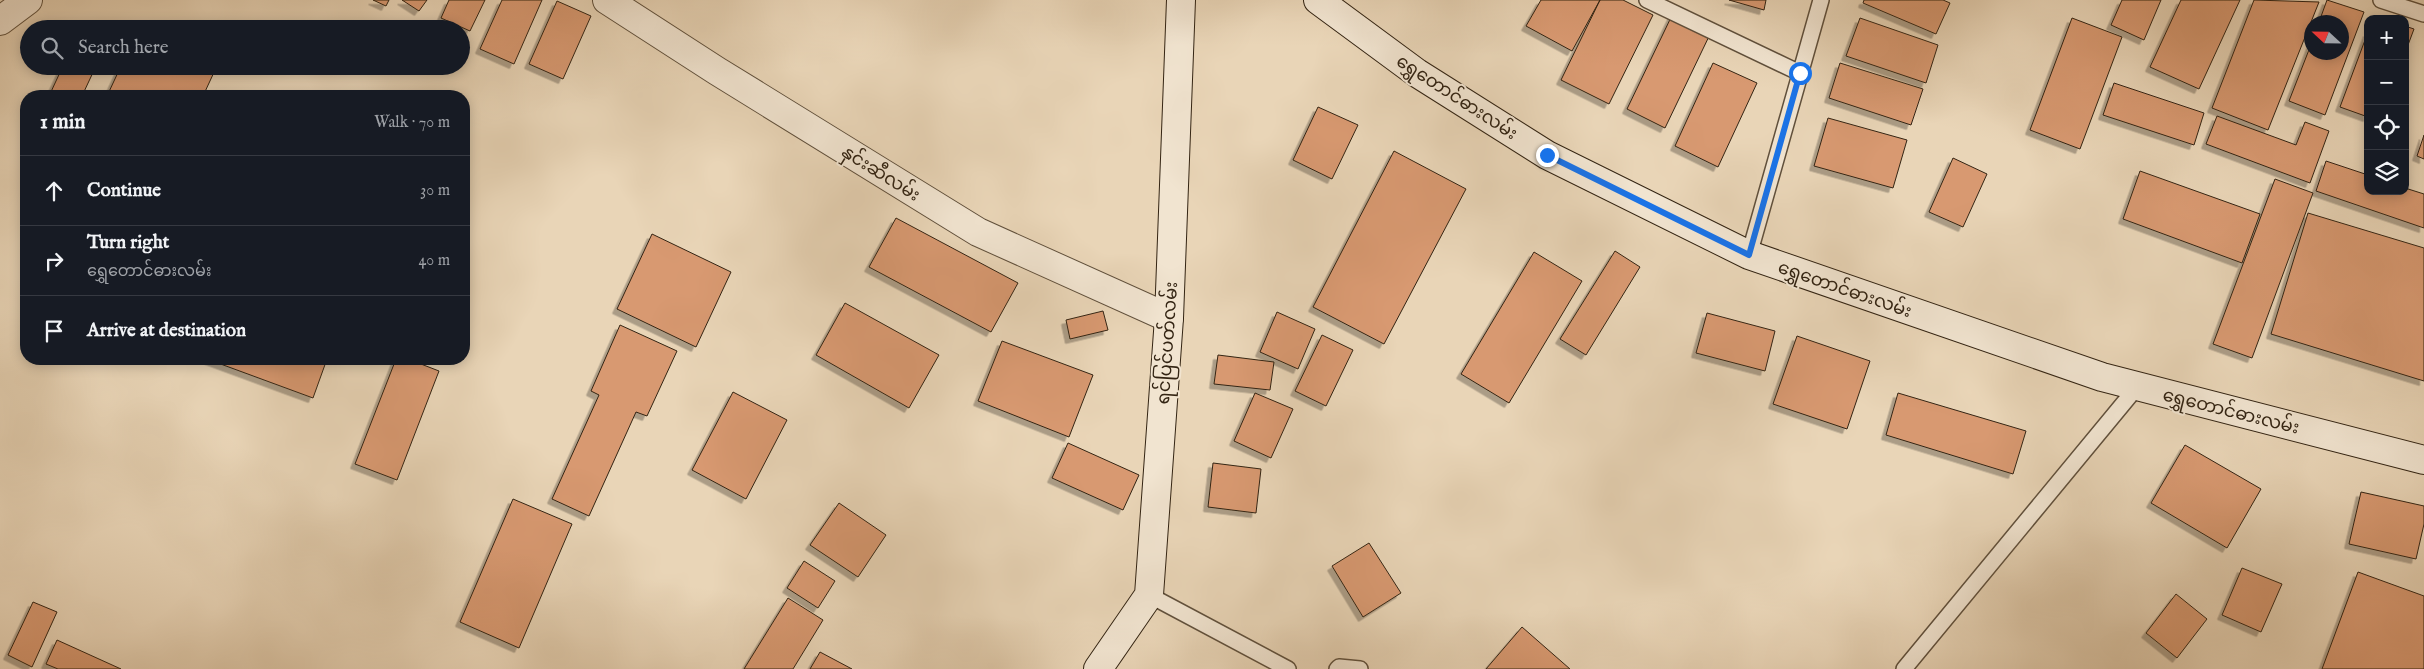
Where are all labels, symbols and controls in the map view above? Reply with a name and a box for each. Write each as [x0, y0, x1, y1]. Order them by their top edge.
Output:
north arrow [2304, 15, 2349, 60]
map controls [2364, 15, 2409, 195]
button: + [2364, 15, 2409, 60]
search box [20, 20, 470, 75]
icon: search [38, 34, 66, 62]
text: Search here [78, 36, 169, 60]
street label: ရွှေတောင်ဓားလမ်း [1390, 48, 1523, 148]
button: − [2364, 60, 2409, 105]
route start [1789, 62, 1812, 85]
button: locate [2364, 105, 2409, 150]
text: 1 min [40, 109, 85, 136]
text: Walk · 70 m [374, 113, 450, 133]
street label: နှင်းဆီလမ်း [836, 138, 926, 209]
route end [1536, 144, 1559, 167]
button: layers [2364, 150, 2409, 195]
icon: ahead [40, 177, 68, 205]
text: Continue [87, 179, 161, 203]
text: 30 m [420, 181, 450, 201]
text: Turn right [87, 231, 169, 255]
icon: right [40, 247, 68, 275]
text: 40 m [418, 251, 450, 271]
street label: ရွှေတောင်ဓားလမ်း [1774, 254, 1915, 326]
text: ရွှေတောင်ဓားလမ်း [87, 262, 211, 282]
street label: ရင်ပြင်ပတ်လမ်း [1150, 281, 1186, 405]
icon: arrive [40, 317, 68, 345]
text: Arrive at destination [87, 319, 246, 343]
street label: ရွှေတောင်ဓားလမ်း [2159, 381, 2302, 442]

